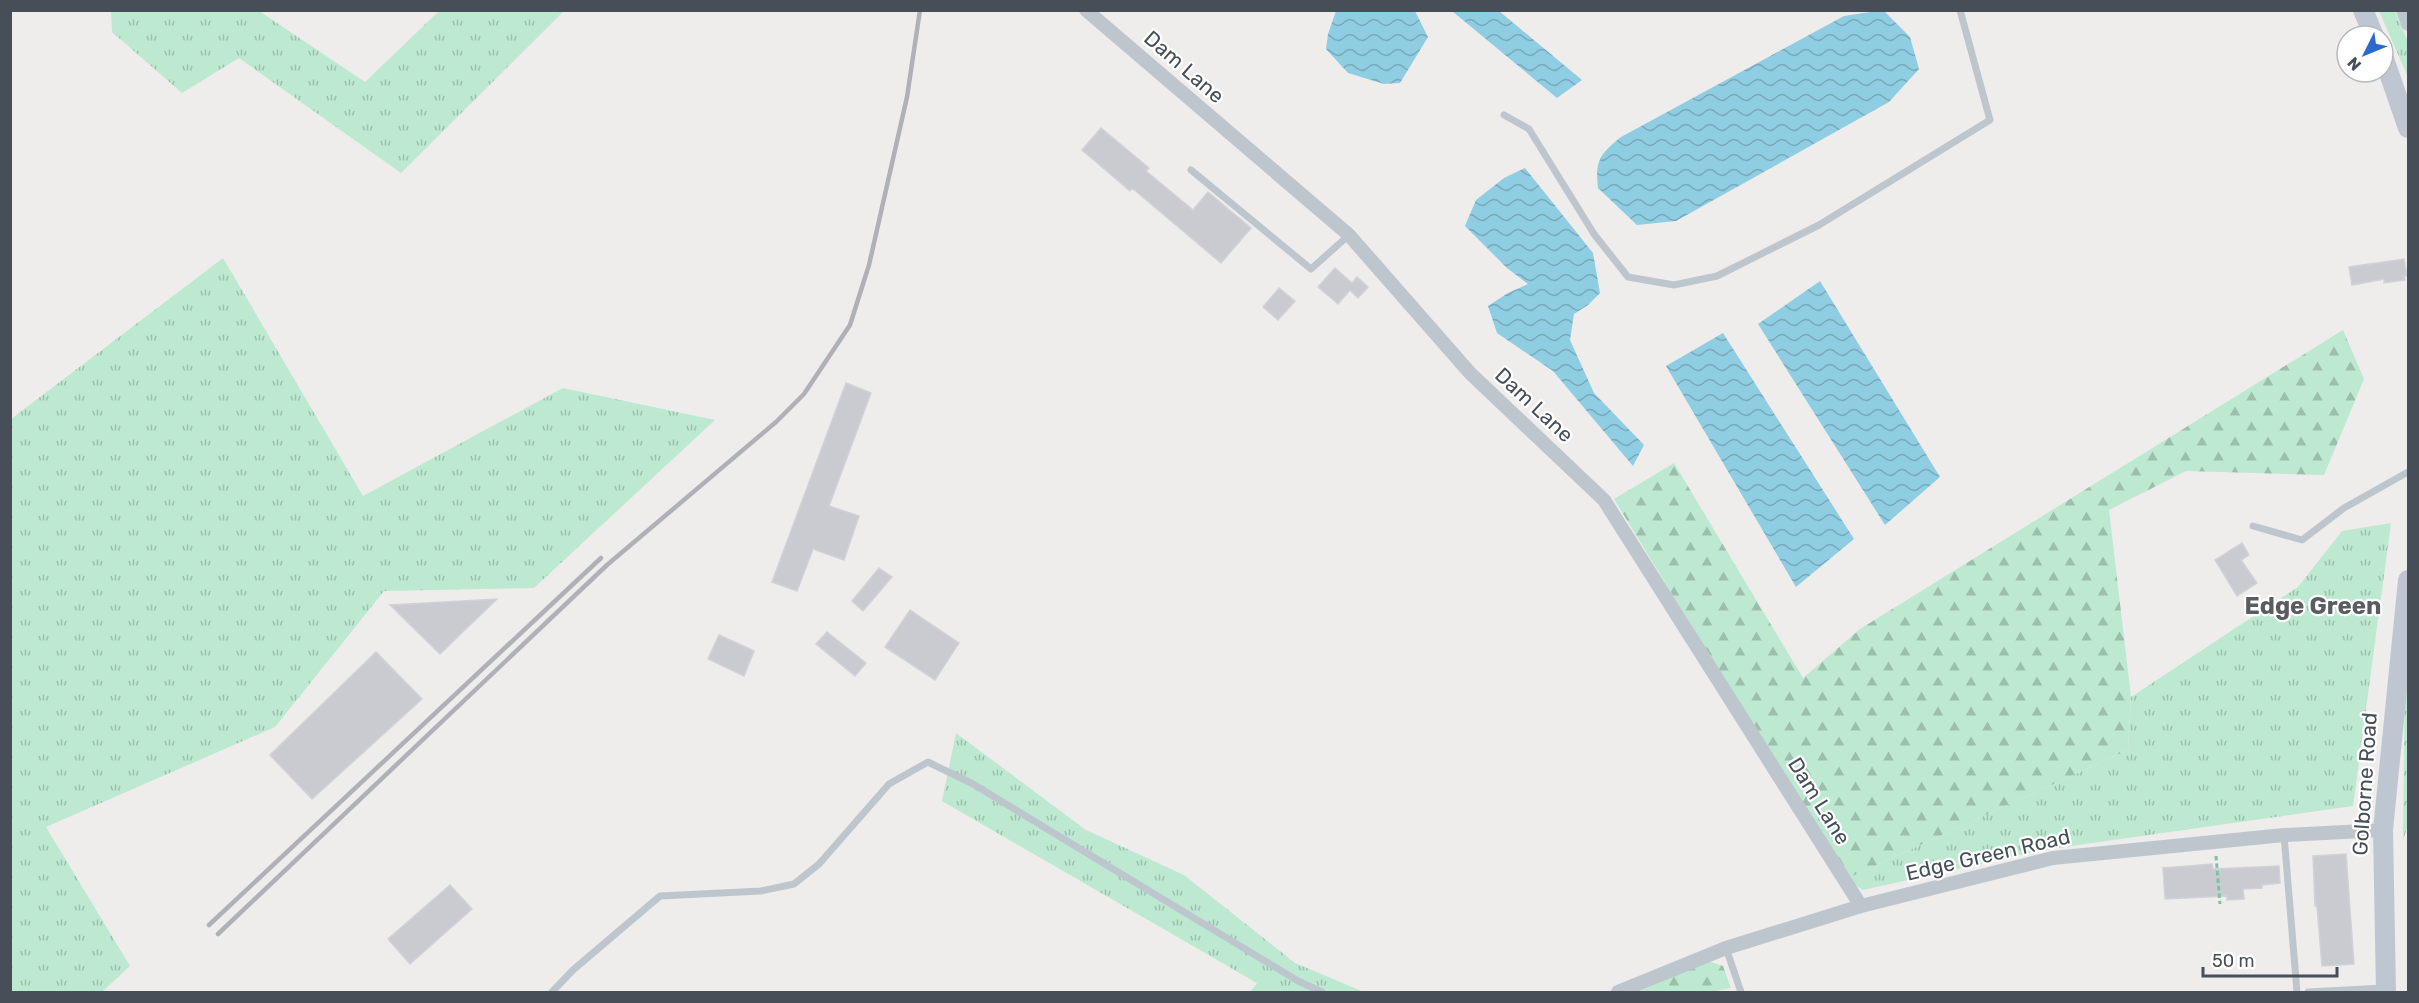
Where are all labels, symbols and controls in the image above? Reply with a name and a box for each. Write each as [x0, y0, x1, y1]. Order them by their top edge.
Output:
north arrow [2335, 24, 2395, 84]
street label: Dam Lane [1139, 25, 1229, 108]
text: N [2344, 53, 2365, 75]
street label: Dam Lane [1490, 362, 1579, 447]
district label: Edge Green [2244, 592, 2382, 620]
street label: Golborne Road [2347, 712, 2382, 856]
street label: Dam Lane [1783, 753, 1856, 849]
street label: Edge Green Road [1903, 823, 2072, 886]
scale bar [2203, 940, 2336, 978]
text: 50 m [2212, 950, 2255, 972]

